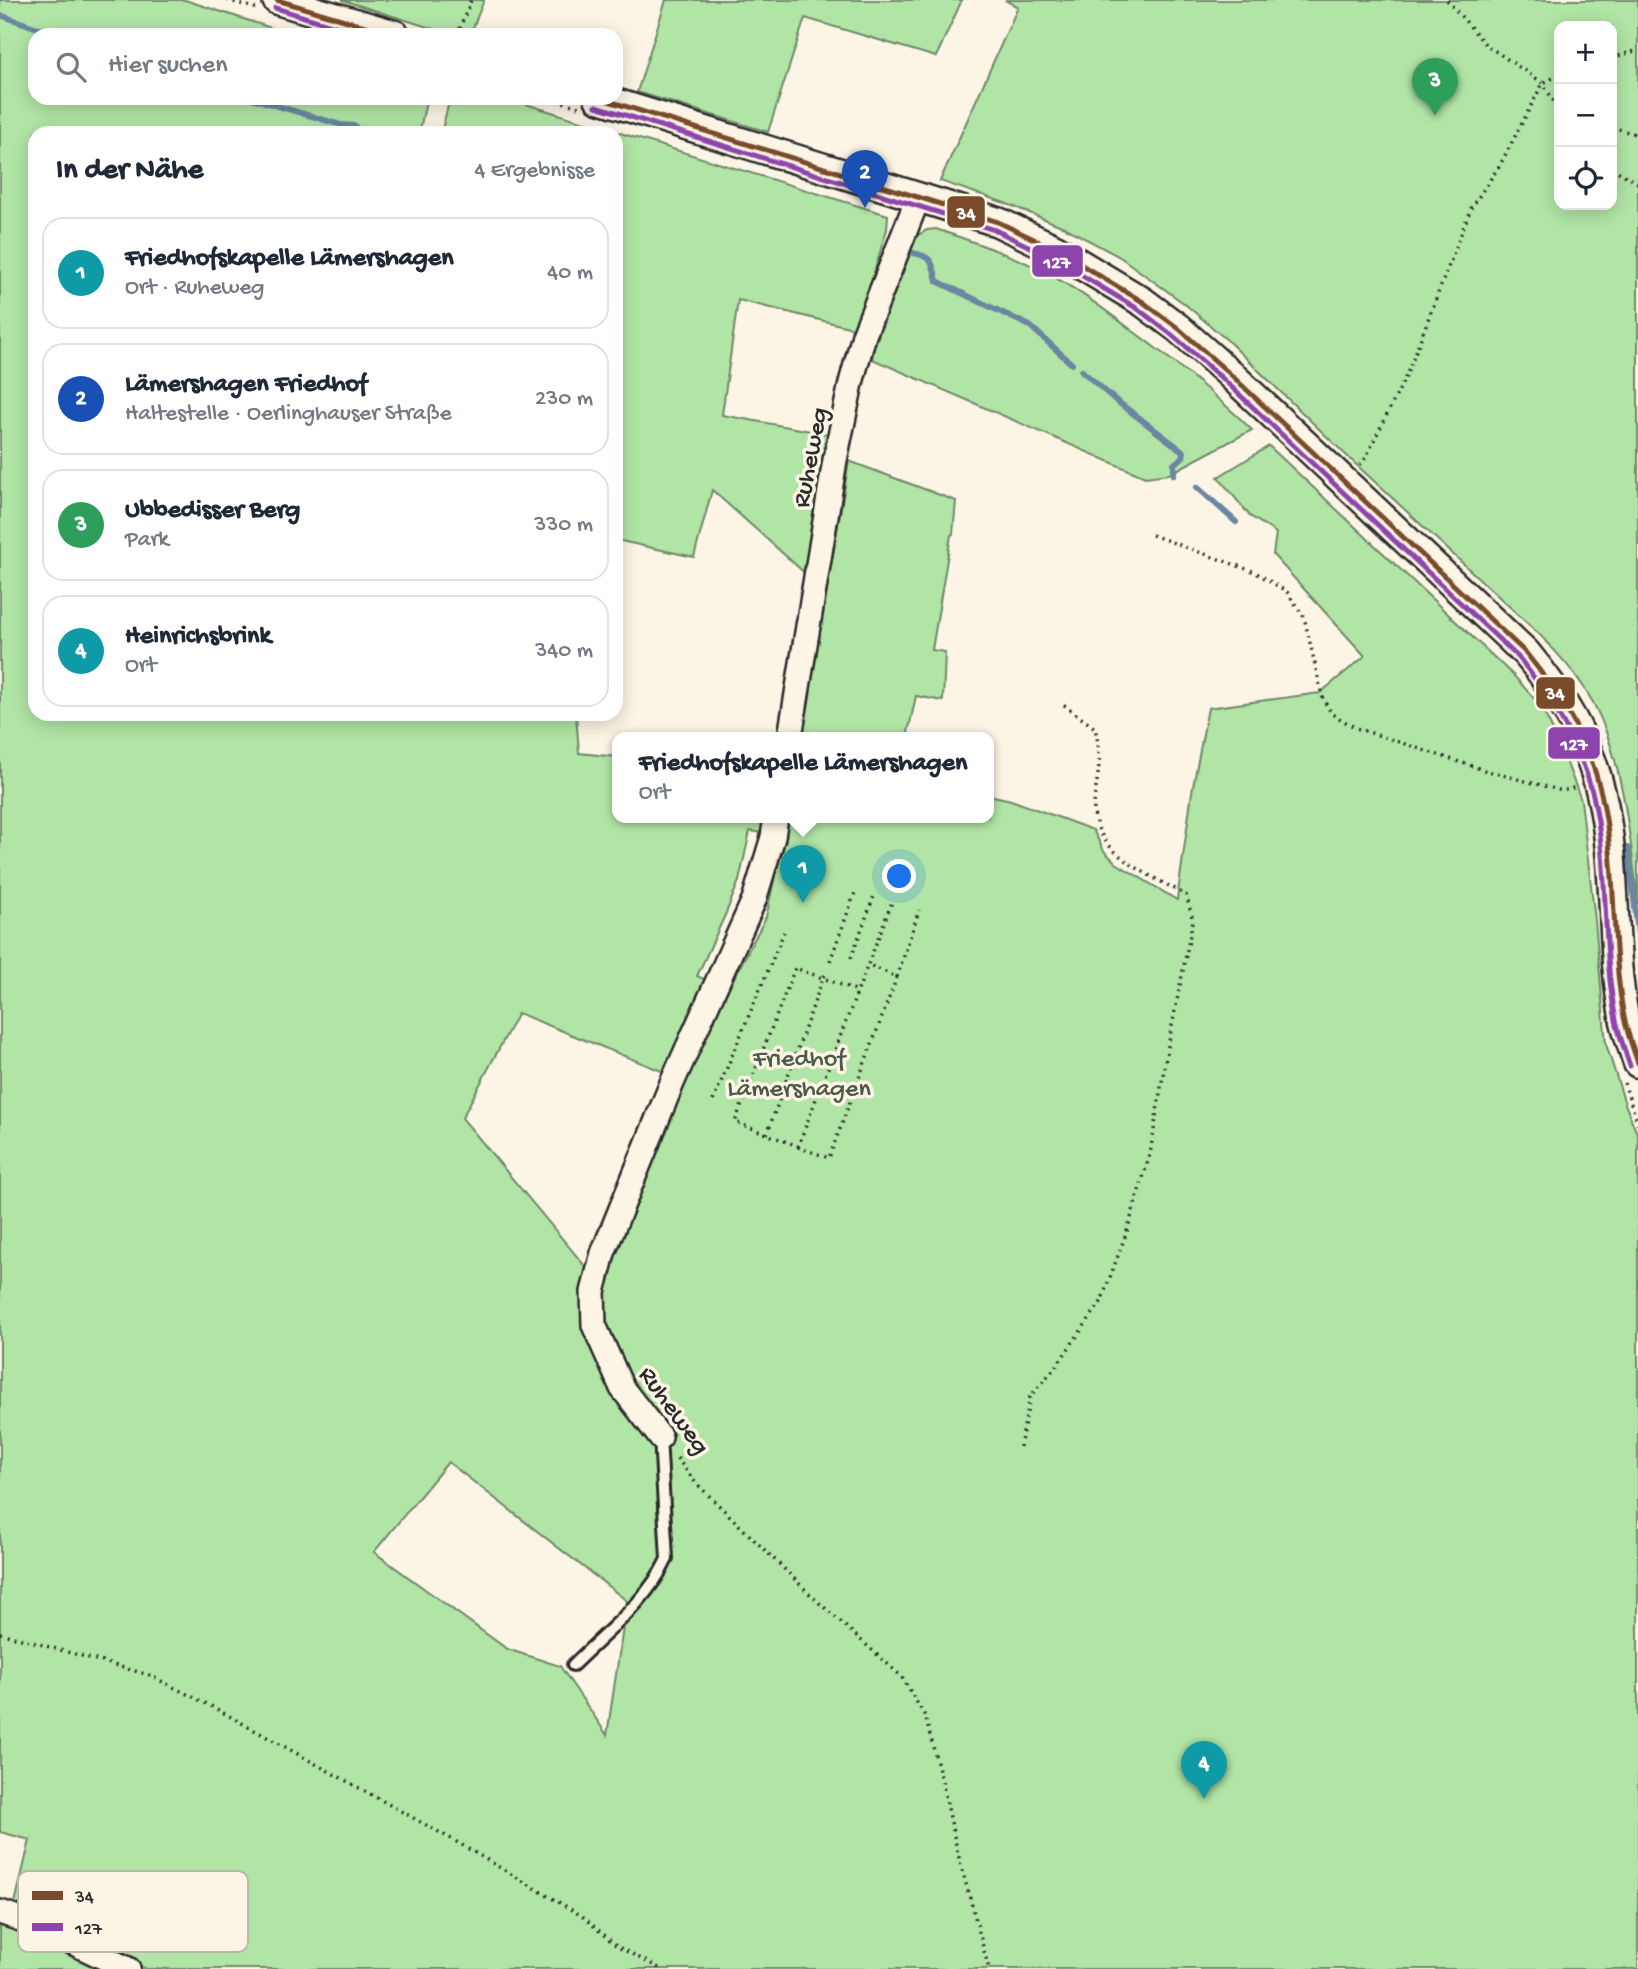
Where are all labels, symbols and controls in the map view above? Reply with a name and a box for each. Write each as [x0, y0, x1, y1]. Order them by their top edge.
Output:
map controls [1554, 21, 1617, 210]
button: + [1554, 21, 1617, 84]
search box [28, 28, 623, 105]
icon: search [52, 48, 90, 86]
text: Hier suchen [108, 51, 228, 82]
pin: 3 [1412, 58, 1458, 116]
button: − [1554, 84, 1617, 147]
button: locate [1554, 147, 1617, 210]
pin: 2 [842, 150, 888, 208]
text: In der Nähe [56, 154, 203, 189]
text: 4 Ergebnisse [474, 158, 595, 185]
line badge: 34 [946, 195, 986, 229]
text: 34 [956, 204, 976, 227]
text: Friedhofskapelle Lämershagen [125, 244, 454, 275]
line badge: 127 [1031, 244, 1084, 278]
text: 127 [1043, 253, 1072, 276]
text: 1 [76, 260, 86, 287]
text: 40 m [547, 260, 593, 287]
text: Ort · Ruheweg [125, 275, 264, 302]
text: Lämershagen Friedhof [125, 370, 367, 401]
text: 2 [75, 386, 87, 413]
text: 230 m [535, 386, 593, 413]
text: Haltestelle · Oerlinghauser Straße [125, 401, 452, 428]
street label: Ruheweg [788, 405, 837, 511]
text: Ubbedisser Berg [125, 496, 300, 527]
text: 3 [75, 512, 87, 539]
text: 330 m [534, 512, 593, 539]
text: Park [125, 527, 169, 554]
text: Heinrichsbrink [125, 622, 271, 653]
text: 4 [76, 638, 86, 665]
text: 340 m [535, 638, 593, 665]
text: Ort [125, 653, 156, 680]
line badge: 34 [1535, 676, 1576, 710]
text: 34 [1545, 684, 1565, 707]
line badge: 127 [1547, 726, 1601, 760]
popup [612, 732, 994, 823]
text: 127 [1560, 735, 1589, 758]
text: Friedhofskapelle Lämershagen [639, 749, 967, 780]
text: Ort [639, 780, 670, 807]
pin: 1 [780, 845, 826, 903]
your location [882, 859, 916, 893]
park label: Friedhof Lämershagen [727, 1045, 871, 1106]
street label: Ruheweg [630, 1361, 715, 1462]
pin: 4 [1181, 1741, 1227, 1799]
legend [18, 1871, 248, 1952]
text: 34 [74, 1887, 94, 1910]
text: 127 [74, 1919, 103, 1942]

